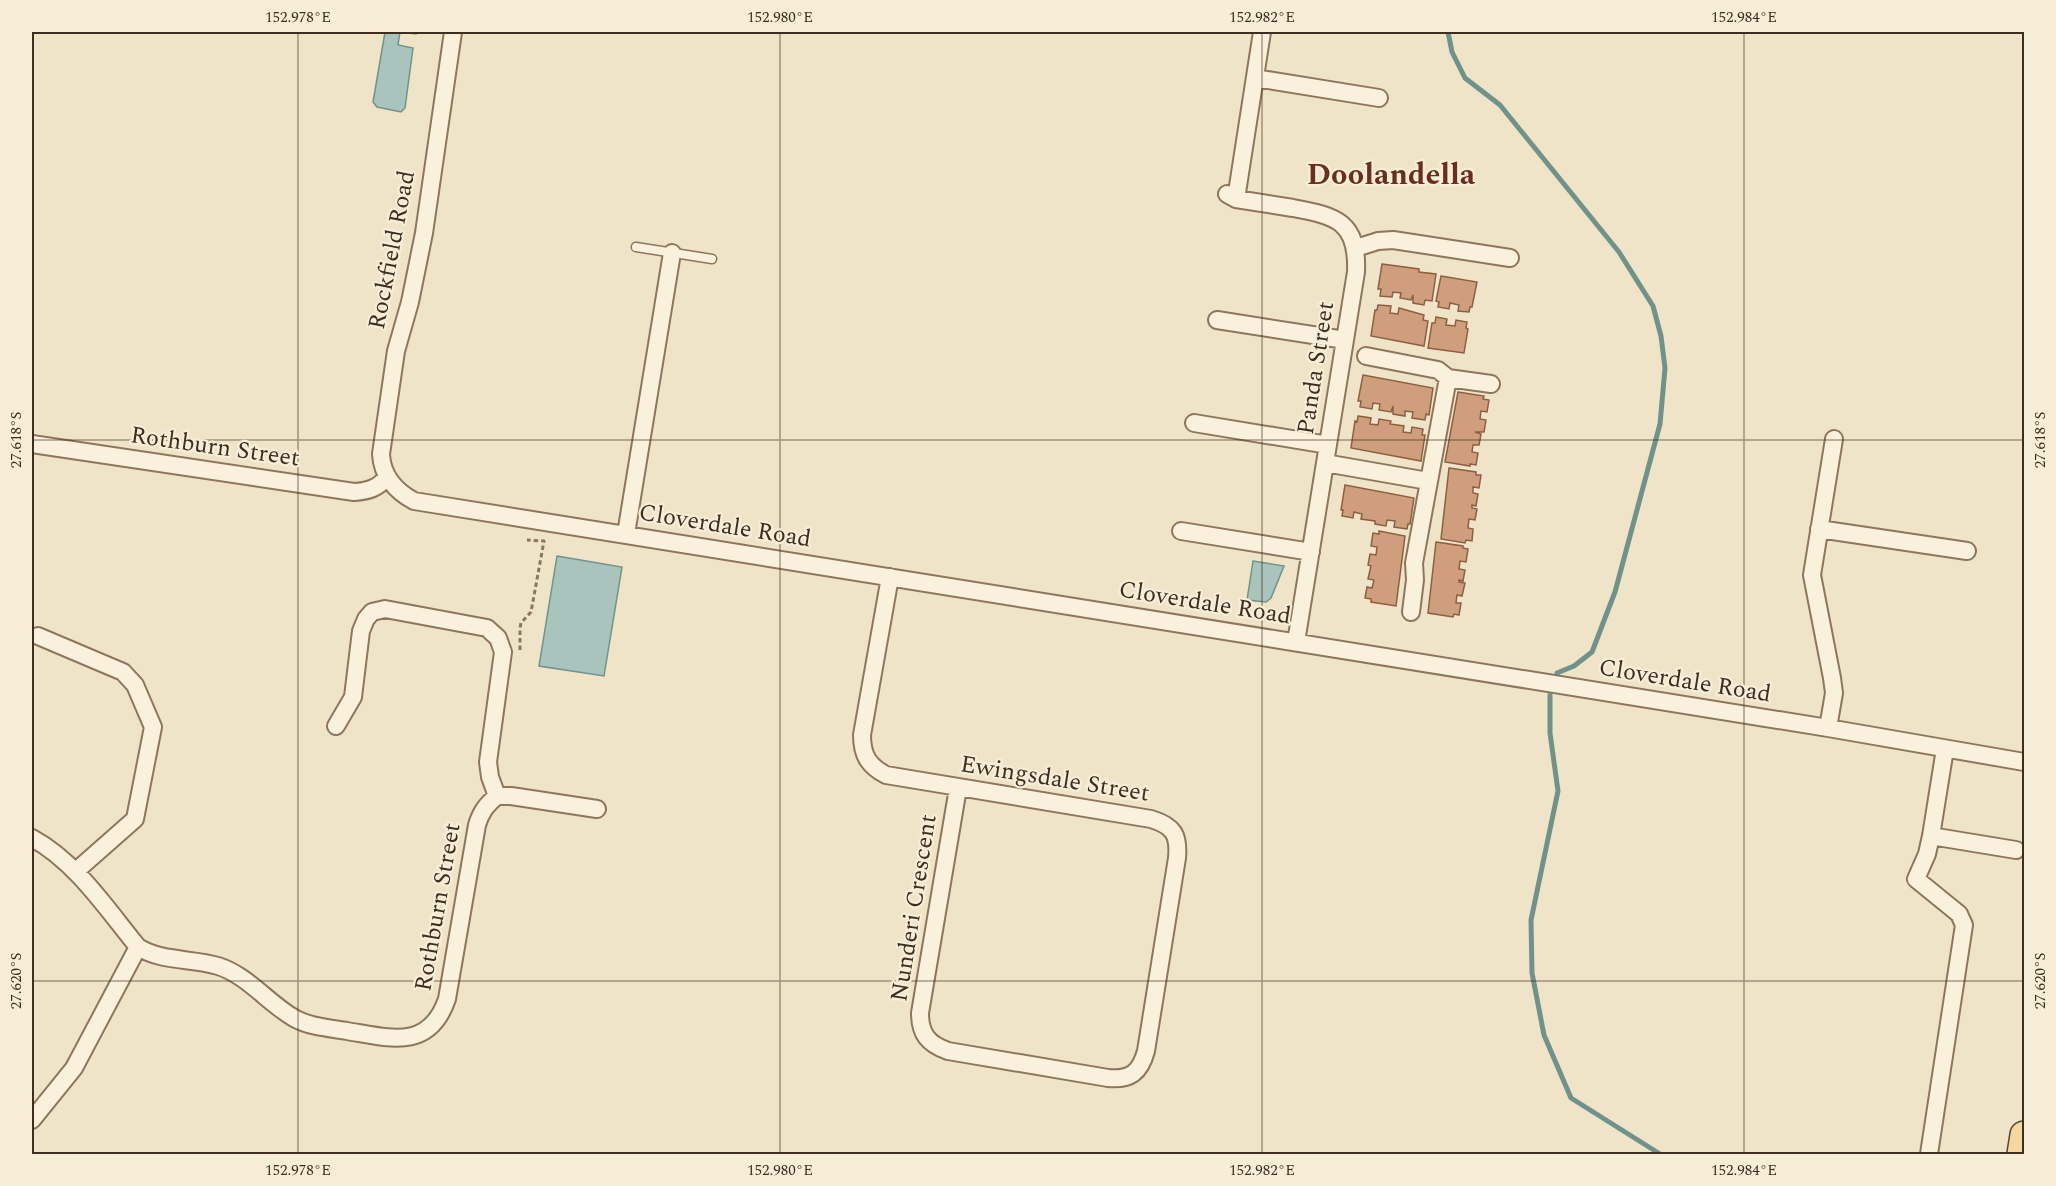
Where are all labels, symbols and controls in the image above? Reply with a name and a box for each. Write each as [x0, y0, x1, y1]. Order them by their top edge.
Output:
text: 152.978°E [265, 6, 331, 29]
text: 152.980°E [747, 6, 813, 29]
text: 152.982°E [1229, 6, 1295, 29]
text: 152.984°E [1711, 6, 1777, 29]
district label: Doolandella [1307, 152, 1476, 198]
street label: Rockfield Road [359, 167, 425, 333]
street label: Panda Street [1288, 299, 1344, 437]
text: 27.618°S [5, 412, 28, 468]
text: 27.618°S [2029, 412, 2052, 468]
street label: Rothburn Street [128, 417, 302, 477]
street label: Cloverdale Road [636, 495, 814, 557]
street label: Cloverdale Road [1116, 572, 1294, 634]
street label: Cloverdale Road [1596, 650, 1774, 712]
street label: Ewingsdale Street [958, 746, 1152, 812]
street label: Nunderi Crescent [881, 812, 947, 1004]
street label: Rothburn Street [405, 820, 471, 994]
text: 27.620°S [5, 953, 28, 1009]
text: 27.620°S [2029, 953, 2052, 1009]
text: 152.978°E [265, 1159, 331, 1182]
text: 152.980°E [747, 1159, 813, 1182]
text: 152.982°E [1229, 1159, 1295, 1182]
text: 152.984°E [1711, 1159, 1777, 1182]

